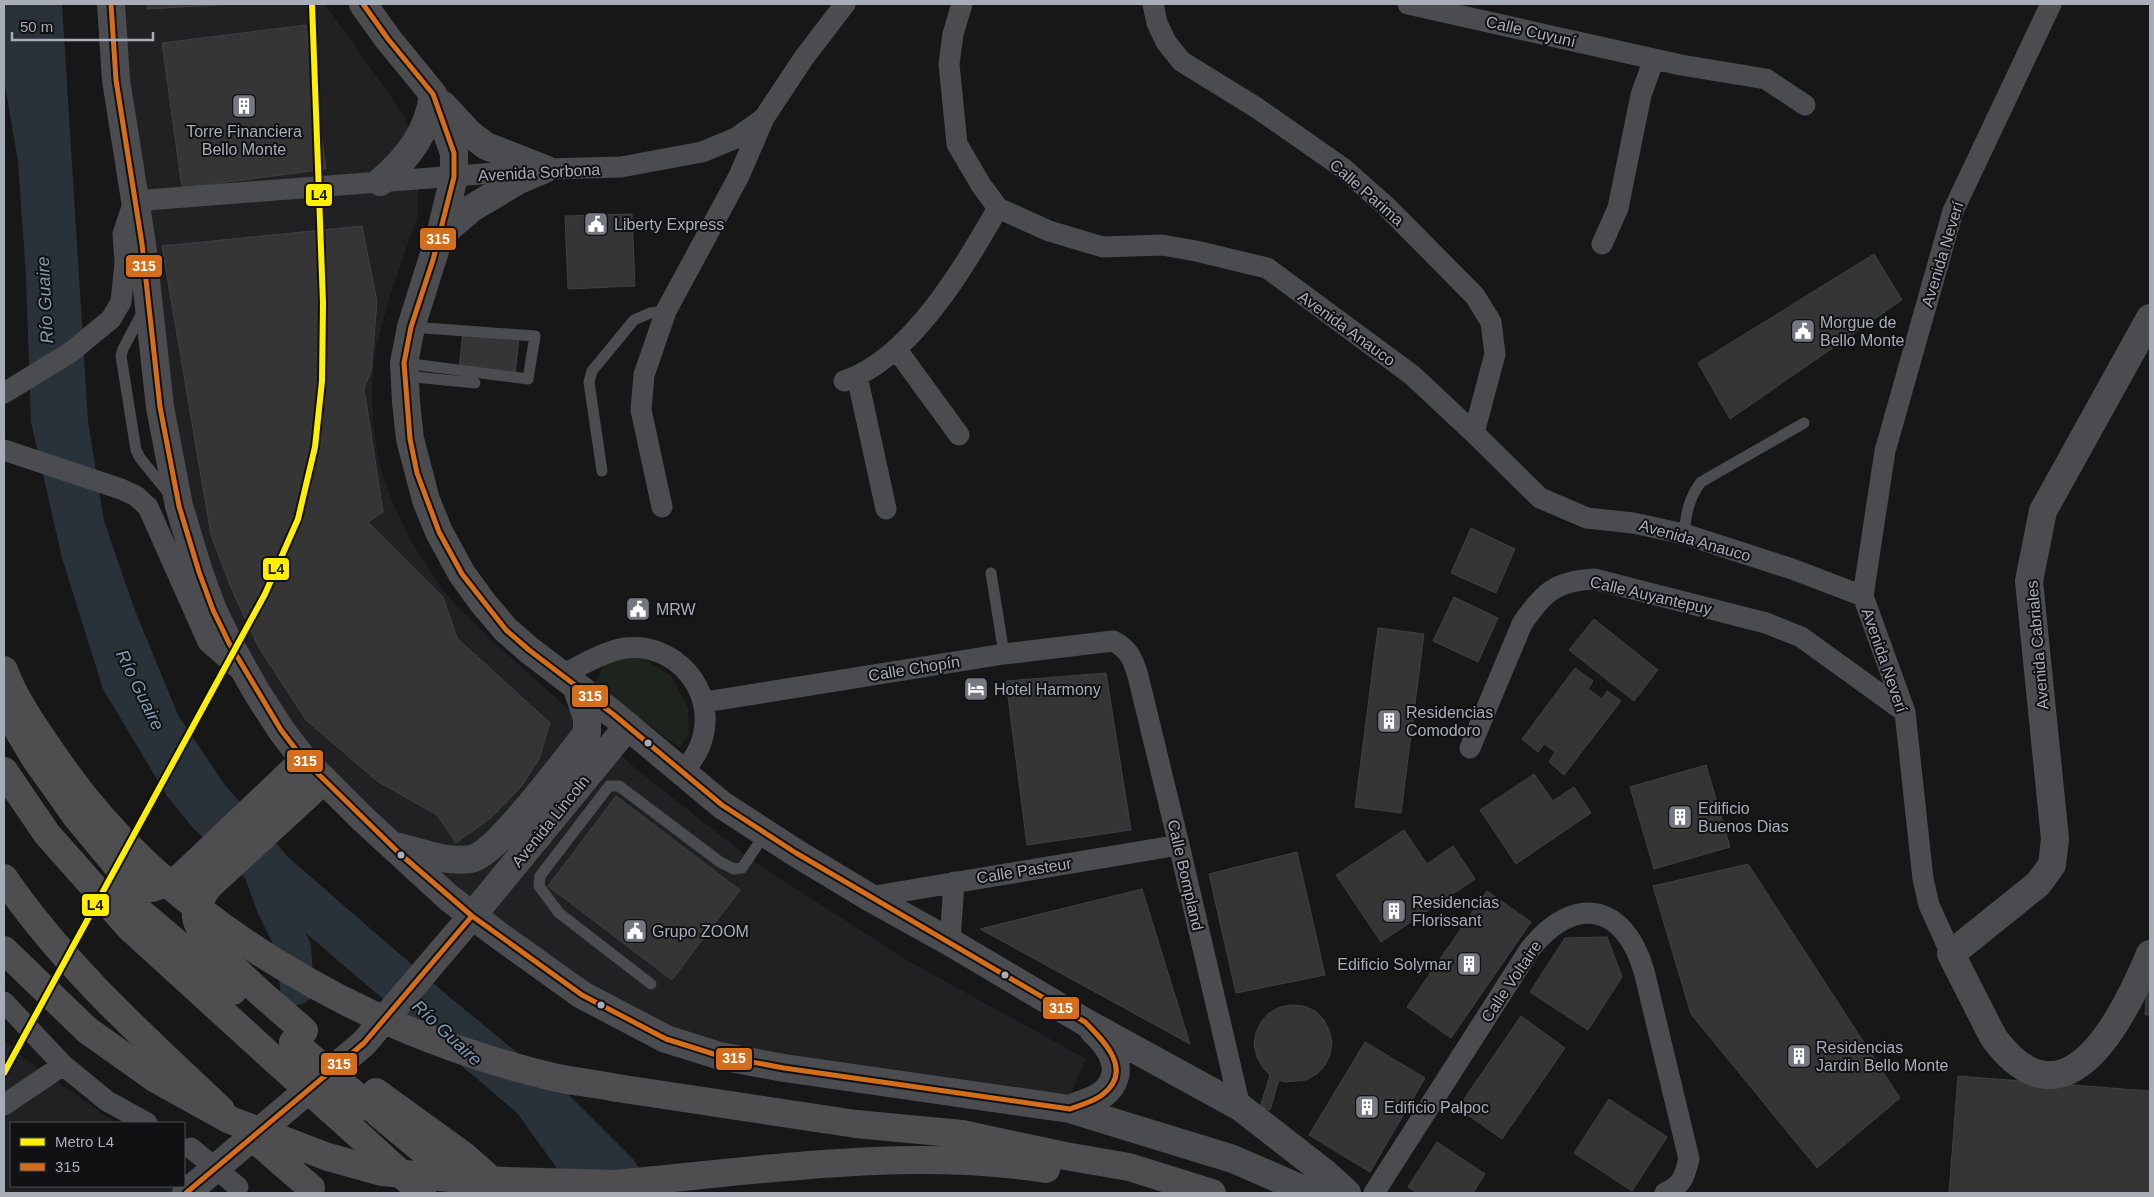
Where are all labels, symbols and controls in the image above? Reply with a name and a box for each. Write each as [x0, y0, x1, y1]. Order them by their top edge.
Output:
scale bar [12, 10, 154, 42]
street label: Calle Cuyuní [1484, 13, 1578, 50]
text: 50 m [20, 18, 53, 35]
building icon: Torre Financiera Bello Monte [231, 93, 257, 119]
place label: Torre Financiera Bello Monte [186, 123, 302, 158]
street label: Calle Parima [1327, 156, 1407, 229]
street label: Avenida Sorbona [477, 161, 601, 184]
line badge: L4 [305, 183, 333, 207]
text: L4 [311, 187, 327, 203]
street label: Avenida Neverí [1918, 199, 1967, 309]
public building icon: Liberty Express [583, 211, 609, 237]
place label: Liberty Express [614, 216, 724, 233]
line badge: 315 [419, 227, 457, 251]
text: 315 [426, 231, 450, 247]
line badge: 315 [125, 254, 163, 278]
water label: Río Guaire [33, 256, 57, 344]
text: 315 [132, 258, 156, 274]
street label: Avenida Anauco [1295, 288, 1398, 369]
place label: Morgue de Bello Monte [1820, 314, 1905, 349]
public building icon: Morgue de Bello Monte [1790, 318, 1816, 344]
street label: Avenida Anauco [1637, 516, 1753, 565]
line badge: L4 [262, 557, 290, 581]
text: L4 [268, 561, 284, 577]
street label: Calle Auyantepuy [1588, 573, 1713, 618]
street label: Avenida Cabriales [2023, 580, 2052, 710]
public building icon: MRW [625, 596, 651, 622]
place label: MRW [656, 601, 697, 618]
street label: Avenida Neverí [1859, 606, 1911, 715]
water label: Río Guaire [112, 646, 168, 734]
street label: Calle Chopín [867, 653, 961, 684]
hotel icon: Hotel Harmony [963, 676, 989, 702]
place label: Hotel Harmony [994, 681, 1101, 698]
line badge: 315 [571, 684, 609, 708]
text: 315 [578, 688, 602, 704]
place label: Residencias Comodoro [1406, 704, 1493, 739]
building icon: Residencias Comodoro [1376, 708, 1402, 734]
unlabelled marker [643, 738, 653, 748]
line badge: 315 [286, 749, 324, 773]
text: 315 [293, 753, 317, 769]
street label: Avenida Lincoln [508, 772, 592, 870]
place label: Edificio Buenos Dias [1698, 800, 1789, 835]
building icon: Edificio Buenos Dias [1667, 804, 1693, 830]
street label: Calle Bompland [1165, 818, 1206, 932]
unlabelled marker [396, 850, 406, 860]
street label: Calle Pasteur [975, 854, 1074, 886]
line badge: L4 [81, 893, 110, 917]
place label: Residencias Florissant [1412, 894, 1499, 929]
text: L4 [87, 897, 103, 913]
building icon: Residencias Florissant [1381, 898, 1407, 924]
public building icon: Grupo ZOOM [622, 918, 648, 944]
place label: Grupo ZOOM [652, 923, 749, 940]
street label: Calle Voltaire [1478, 937, 1545, 1025]
building icon: Edificio Solymar [1456, 951, 1482, 977]
place label: Edificio Solymar [1337, 956, 1453, 973]
unlabelled marker [1000, 970, 1010, 980]
water label: Río Guaire [408, 996, 486, 1070]
line badge: 315 [1042, 996, 1080, 1020]
unlabelled marker [596, 1000, 606, 1010]
text: 315 [1049, 1000, 1073, 1016]
place label: Residencias Jardin Bello Monte [1816, 1039, 1949, 1074]
building icon: Residencias Jardin Bello Monte [1786, 1043, 1812, 1069]
line badge: 315 [715, 1047, 753, 1071]
text: 315 [722, 1050, 746, 1066]
line badge: 315 [320, 1052, 358, 1076]
text: 315 [327, 1056, 351, 1072]
building icon: Edificio Palpoc [1354, 1094, 1380, 1120]
place label: Edificio Palpoc [1384, 1099, 1489, 1116]
legend [10, 1122, 185, 1187]
text: Metro L4 [55, 1133, 114, 1150]
text: 315 [55, 1158, 80, 1175]

